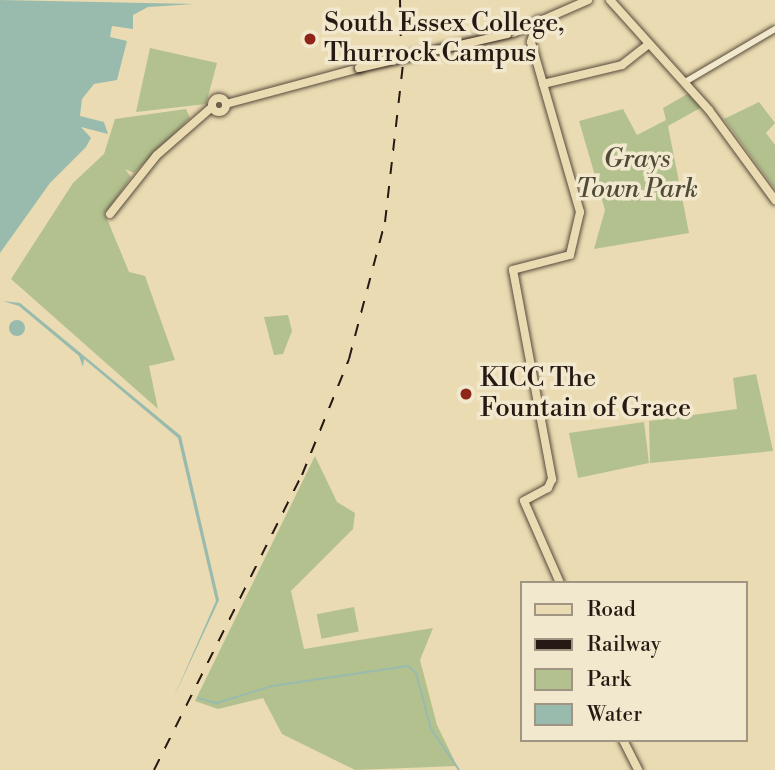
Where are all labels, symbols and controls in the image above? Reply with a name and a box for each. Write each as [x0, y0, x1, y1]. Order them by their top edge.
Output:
place label: South Essex College, Thurrock Campus [324, 8, 564, 70]
marker: South Essex College, Thurrock Campus [302, 31, 318, 47]
park label: Grays Town Park [576, 144, 698, 206]
place label: KICC The Fountain of Grace [480, 363, 691, 424]
marker: KICC The Fountain of Grace [458, 386, 474, 402]
legend [520, 581, 747, 742]
text: Road [587, 597, 636, 623]
text: Railway [587, 632, 661, 658]
text: Park [587, 667, 631, 693]
text: Water [587, 702, 642, 728]

